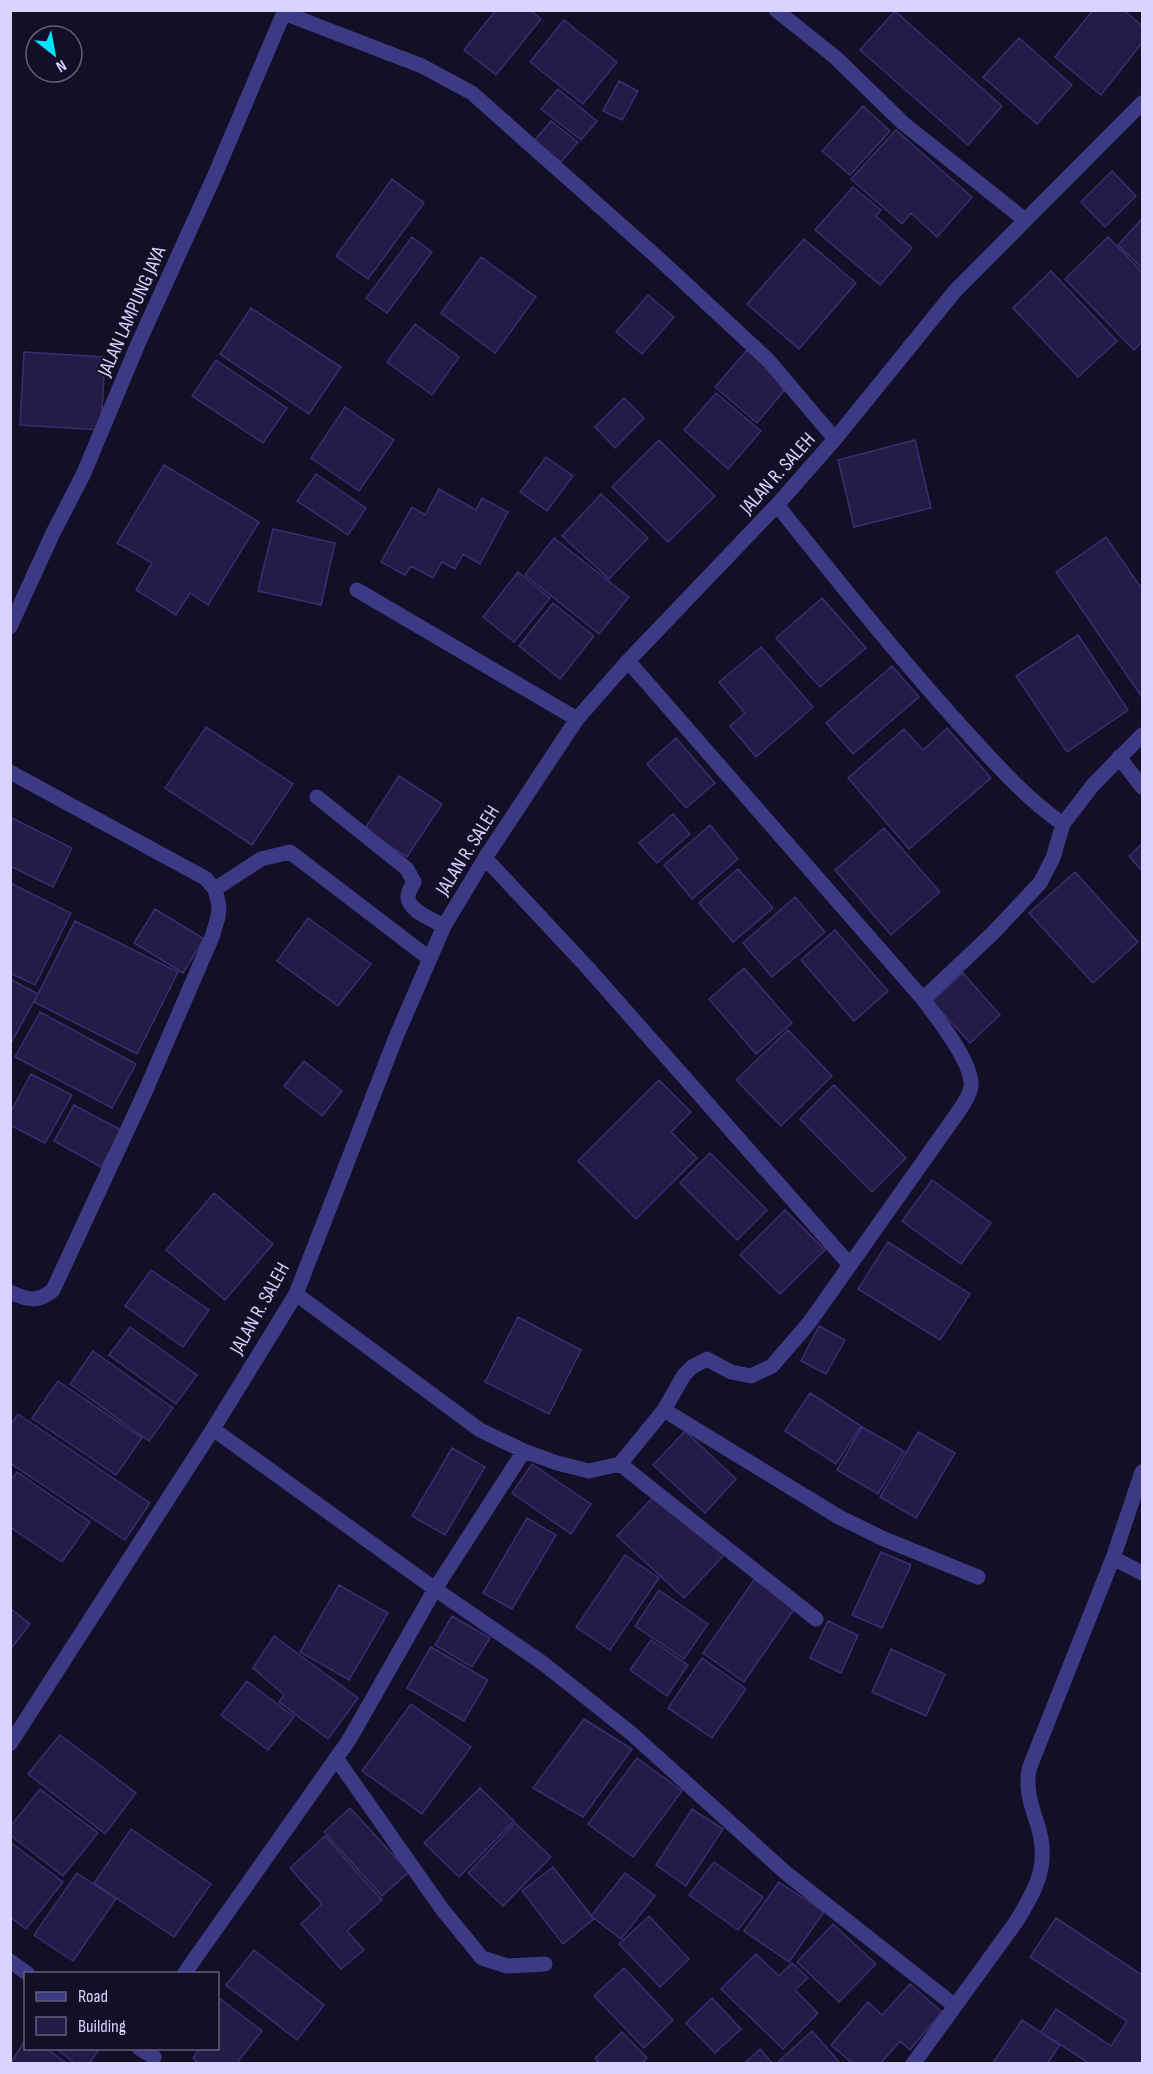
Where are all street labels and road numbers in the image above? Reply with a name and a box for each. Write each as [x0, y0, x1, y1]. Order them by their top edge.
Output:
street label: JALAN LAMPUNG JAYA [92, 242, 171, 381]
street label: JALAN R. SALEH [734, 428, 821, 520]
street label: JALAN R. SALEH [430, 801, 505, 901]
street label: JALAN R. SALEH [224, 1258, 295, 1359]

